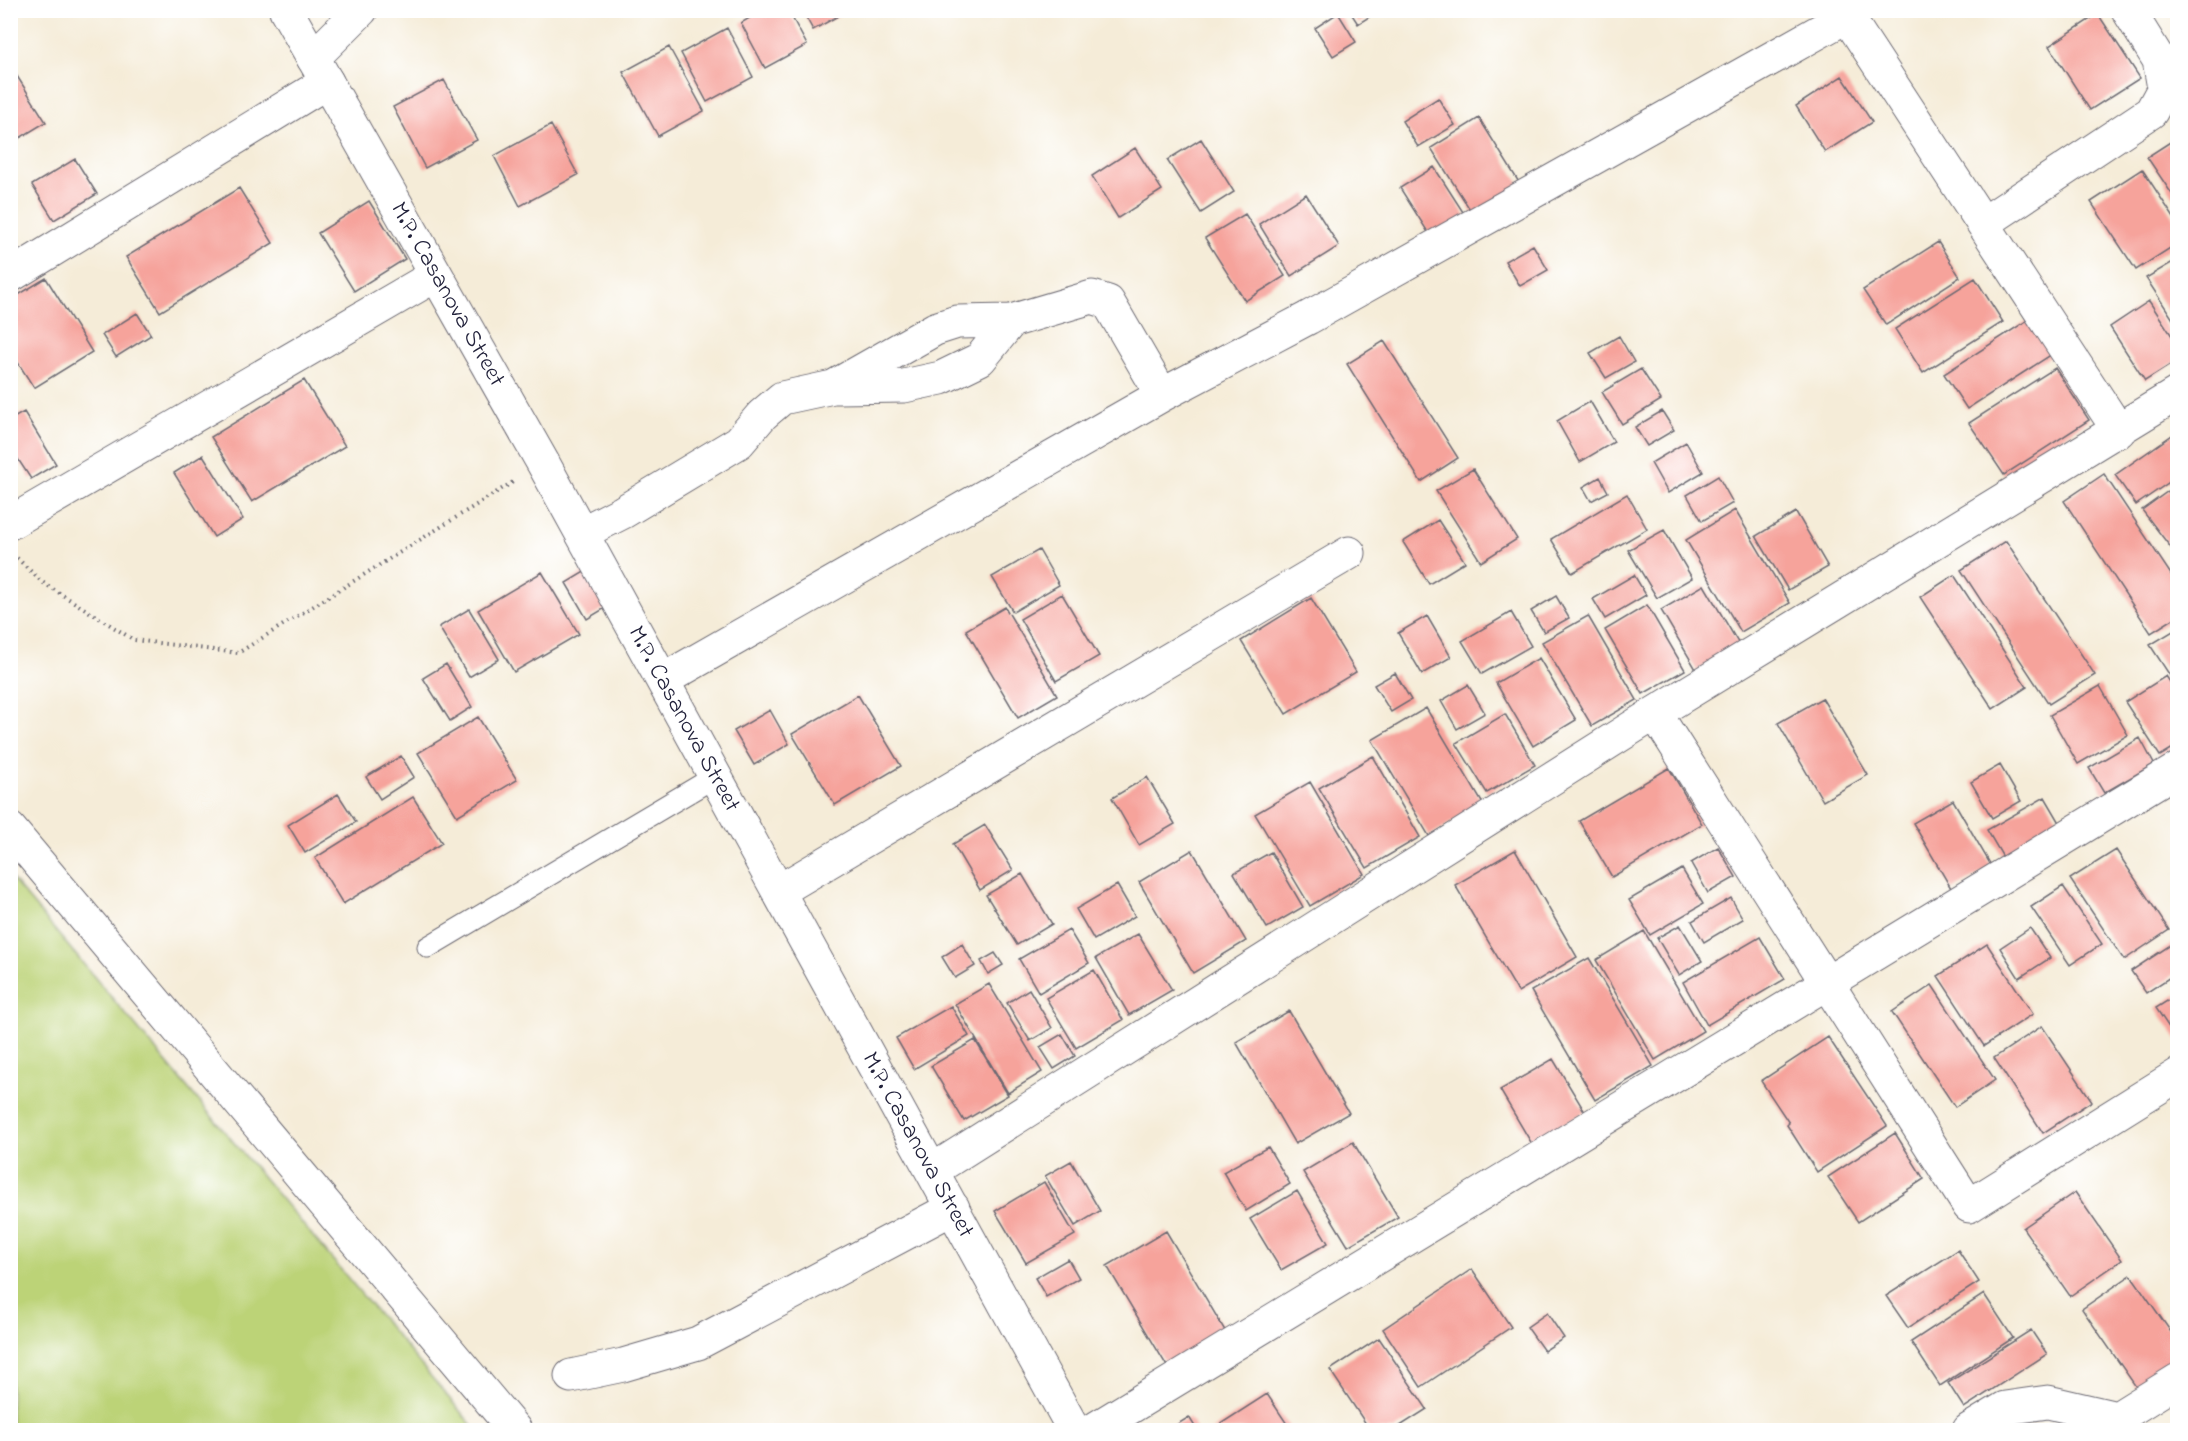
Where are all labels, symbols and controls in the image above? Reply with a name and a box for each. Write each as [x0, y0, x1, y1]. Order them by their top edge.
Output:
street label: M.P. Casanova Street [381, 196, 514, 393]
street label: M.P. Casanova Street [618, 620, 749, 818]
street label: M.P. Casanova Street [852, 1046, 983, 1244]

